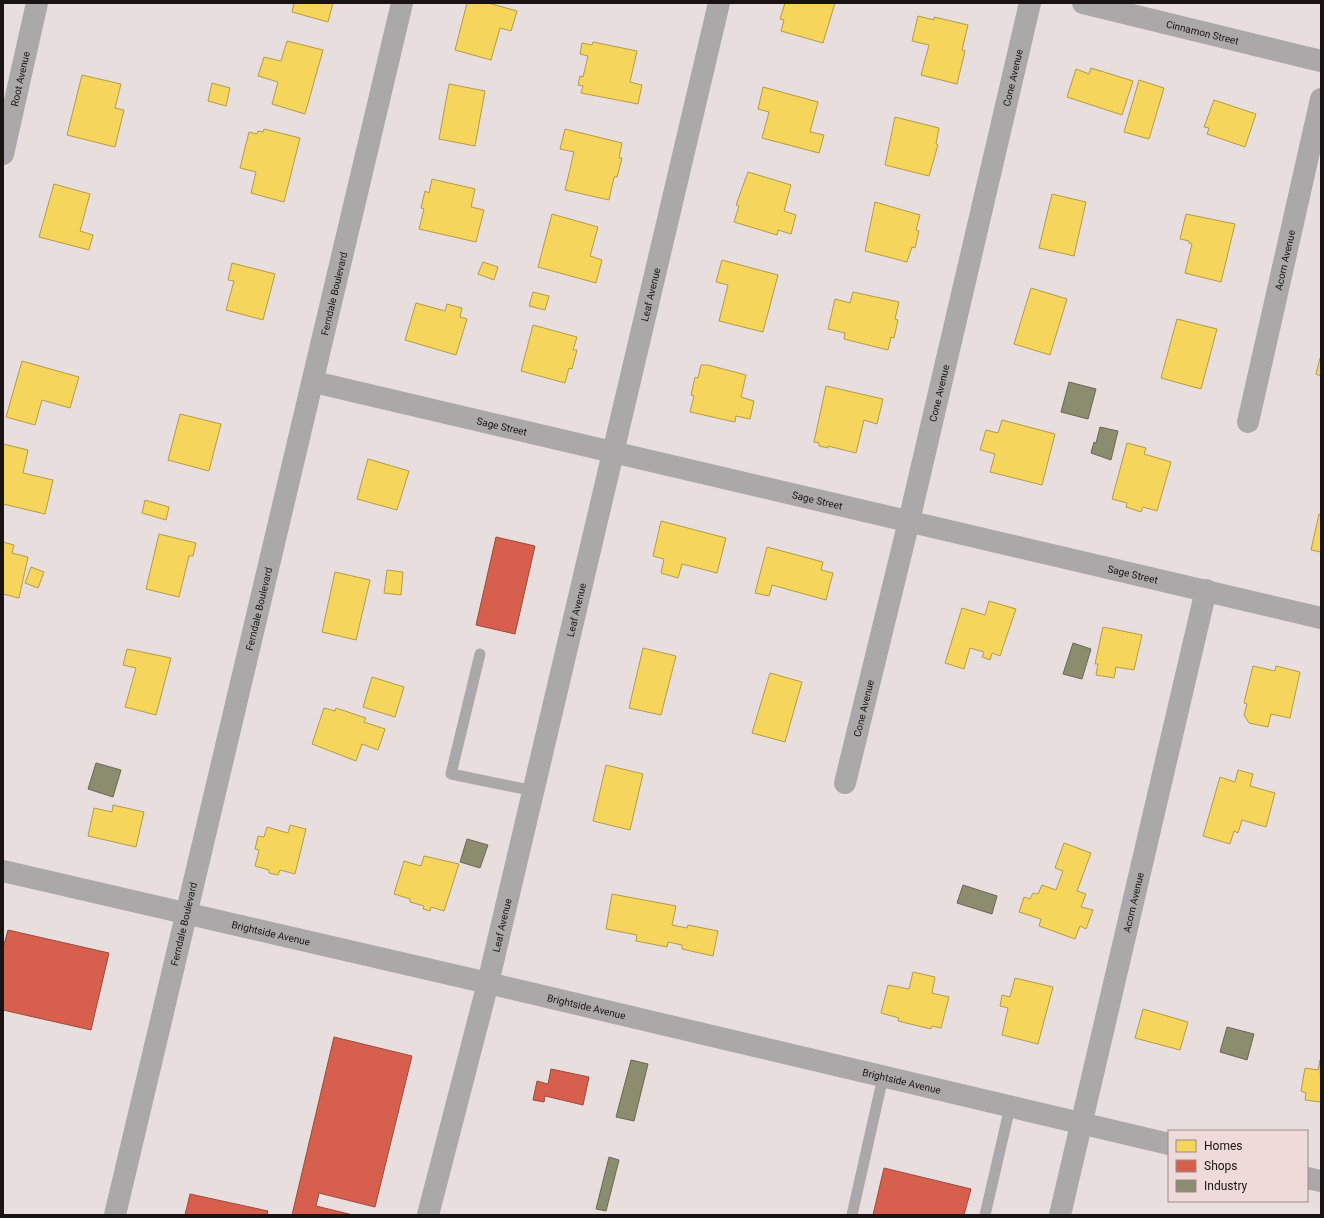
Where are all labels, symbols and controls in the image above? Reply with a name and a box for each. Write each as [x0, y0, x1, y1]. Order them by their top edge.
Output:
street label: Cinnamon Street [1165, 18, 1240, 46]
street label: Cone Avenue [1001, 48, 1025, 107]
street label: Root Avenue [8, 50, 31, 107]
street label: Acorn Avenue [1272, 229, 1297, 291]
street label: Ferndale Boulevard [318, 251, 349, 336]
street label: Leaf Avenue [639, 267, 662, 322]
street label: Cone Avenue [927, 364, 951, 423]
street label: Sage Street [476, 415, 528, 437]
street label: Sage Street [791, 489, 844, 511]
street label: Sage Street [1107, 563, 1159, 585]
street label: Ferndale Boulevard [243, 566, 274, 652]
street label: Leaf Avenue [564, 582, 588, 638]
street label: Cone Avenue [851, 679, 876, 738]
street label: Acorn Avenue [1121, 871, 1145, 934]
street label: Ferndale Boulevard [168, 881, 199, 967]
street label: Leaf Avenue [490, 897, 513, 953]
street label: Brightside Avenue [231, 918, 311, 947]
street label: Brightside Avenue [546, 992, 627, 1021]
street label: Brightside Avenue [862, 1066, 942, 1095]
legend [1168, 1130, 1308, 1202]
text: Homes [1204, 1139, 1242, 1153]
text: Shops [1204, 1159, 1238, 1173]
text: Industry [1204, 1179, 1248, 1193]

